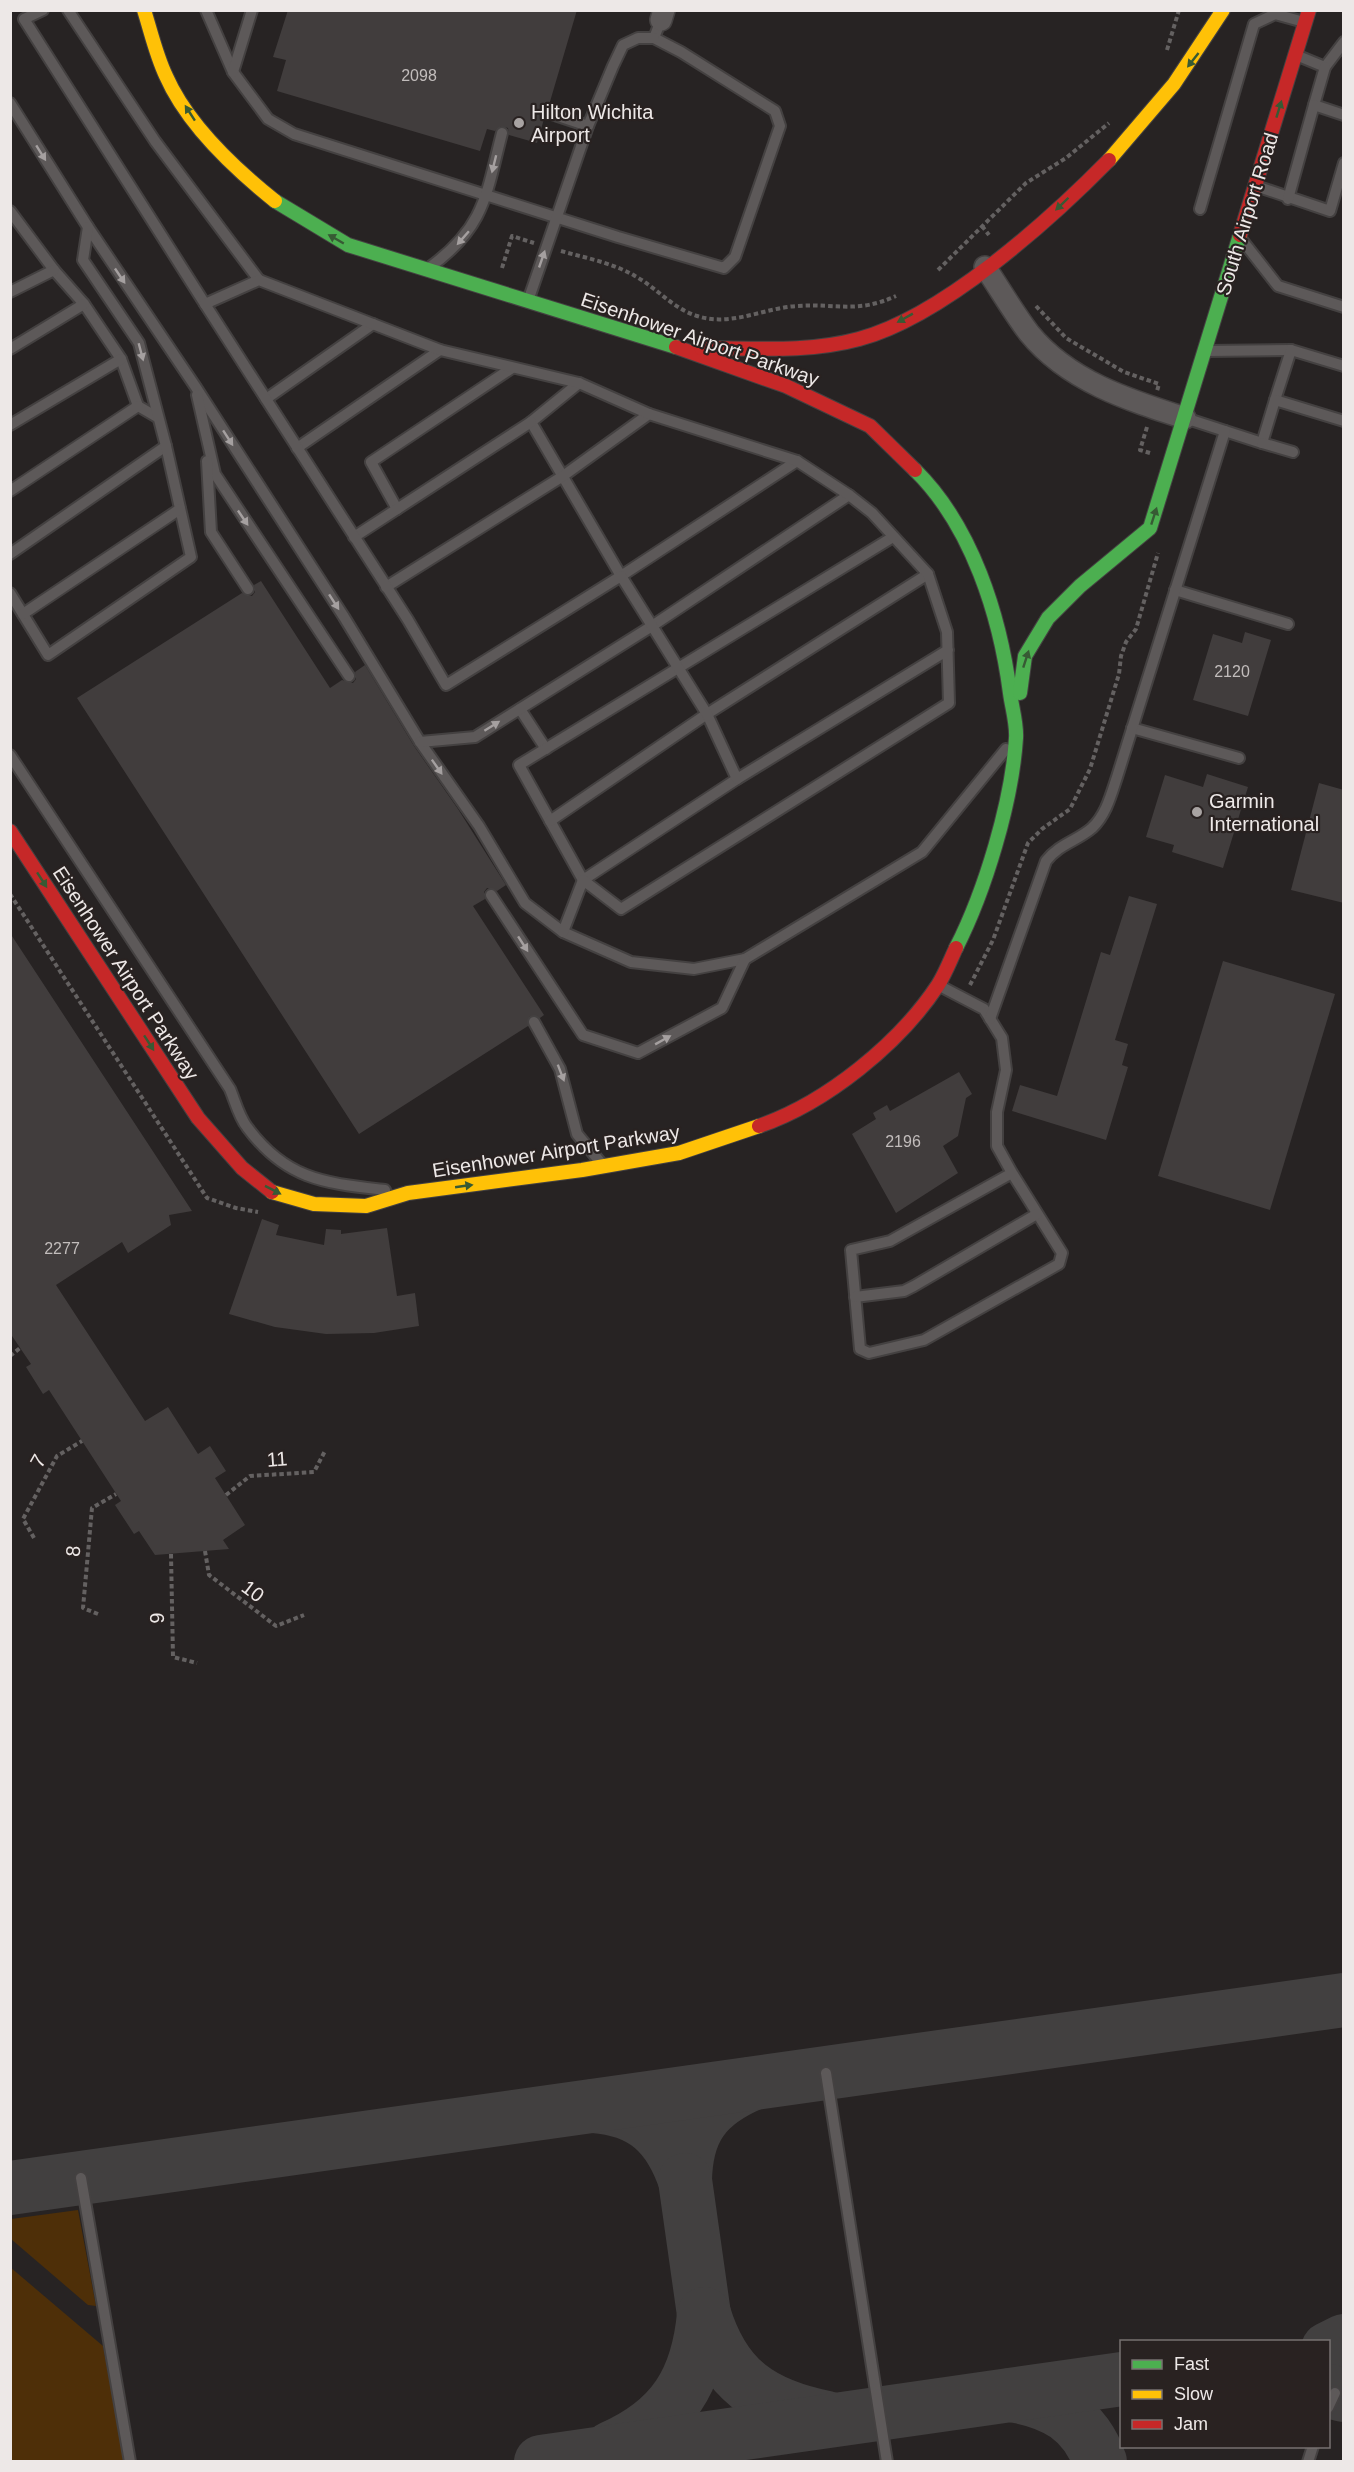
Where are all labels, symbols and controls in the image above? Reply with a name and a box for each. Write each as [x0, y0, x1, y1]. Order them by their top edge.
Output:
one-way arrow [1186, 52, 1199, 68]
house number: 2098 [401, 67, 437, 84]
one-way arrow [1275, 100, 1284, 118]
place label: Hilton Wichita Airport [531, 101, 654, 146]
one-way arrow [184, 106, 196, 122]
marker: Hilton Wichita Airport [512, 116, 526, 130]
street label: South Airport Road [1212, 130, 1282, 298]
one-way arrow [36, 145, 47, 161]
one-way arrow [488, 154, 498, 173]
one-way arrow [1056, 197, 1070, 211]
one-way arrow [457, 230, 470, 245]
one-way arrow [328, 233, 344, 244]
one-way arrow [538, 250, 548, 268]
one-way arrow [114, 267, 126, 283]
street label: Eisenhower Airport Parkway [578, 288, 822, 390]
one-way arrow [896, 313, 913, 323]
one-way arrow [137, 343, 146, 361]
one-way arrow [223, 430, 234, 446]
one-way arrow [1149, 507, 1159, 525]
one-way arrow [238, 509, 249, 526]
one-way arrow [328, 594, 339, 610]
one-way arrow [1022, 649, 1032, 667]
house number: 2120 [1214, 663, 1250, 680]
one-way arrow [484, 721, 500, 732]
one-way arrow [431, 759, 443, 775]
place label: Garmin International [1209, 790, 1319, 835]
marker: Garmin International [1190, 805, 1204, 819]
street label: Eisenhower Airport Parkway [49, 862, 203, 1084]
one-way arrow [37, 872, 48, 888]
one-way arrow [517, 936, 528, 952]
one-way arrow [143, 1035, 154, 1051]
one-way arrow [655, 1035, 672, 1045]
one-way arrow [557, 1064, 566, 1082]
street label: Eisenhower Airport Parkway [431, 1121, 681, 1181]
house number: 2196 [885, 1133, 921, 1150]
one-way arrow [454, 1181, 473, 1190]
one-way arrow [265, 1186, 282, 1195]
house number: 2277 [44, 1240, 80, 1257]
street label: 11 [266, 1447, 288, 1471]
street label: 7 [26, 1451, 50, 1471]
street label: 8 [62, 1544, 84, 1558]
street label: 10 [237, 1576, 269, 1606]
street label: 9 [146, 1612, 168, 1624]
legend [1120, 2340, 1330, 2448]
text: Fast [1174, 2354, 1209, 2374]
text: Slow [1174, 2384, 1214, 2404]
text: Jam [1174, 2414, 1208, 2434]

